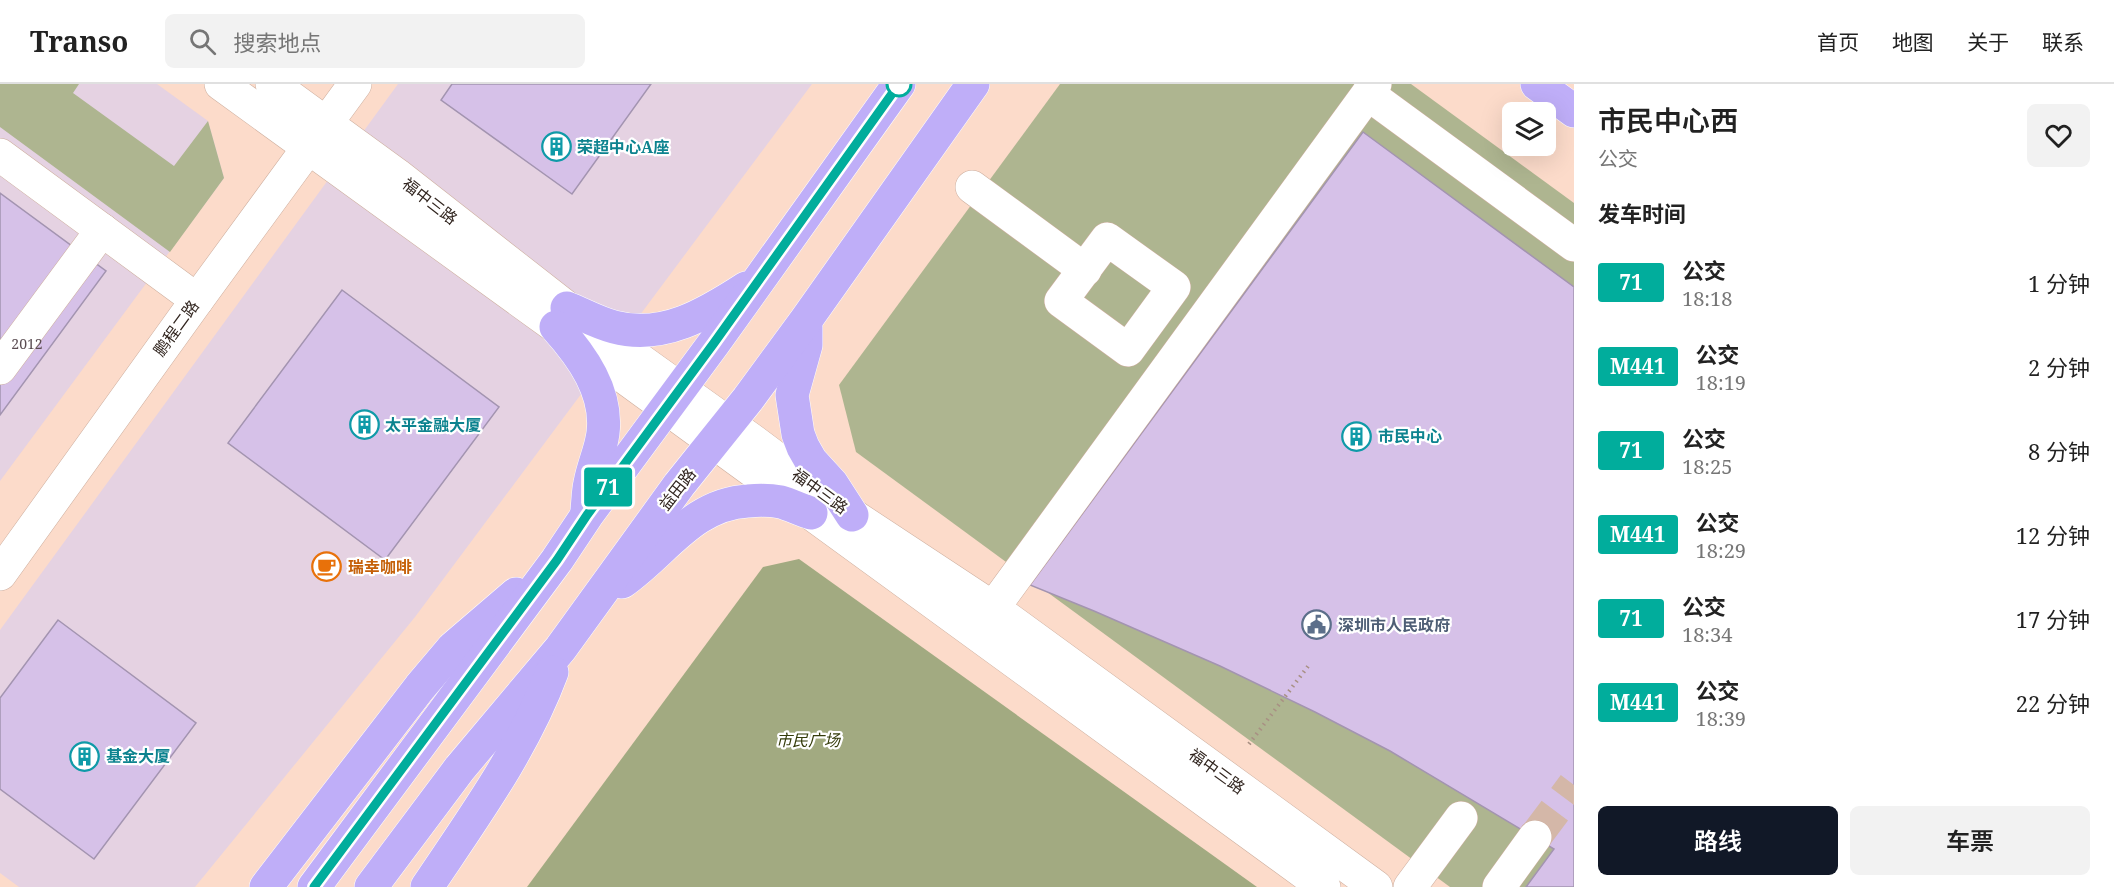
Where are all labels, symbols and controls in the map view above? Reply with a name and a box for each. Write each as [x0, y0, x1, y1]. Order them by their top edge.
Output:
search box [165, 14, 585, 68]
text: Transo [30, 22, 129, 60]
icon: search [186, 25, 219, 58]
text: 搜索地点 [234, 27, 322, 57]
text: 首页 [1817, 28, 1859, 56]
text: 地图 [1892, 28, 1934, 56]
text: 关于 [1967, 28, 2009, 56]
text: 联系 [2042, 28, 2084, 56]
unlabelled marker [886, 71, 912, 97]
text: 市民中心西 [1598, 101, 1738, 139]
map controls [1502, 102, 1556, 156]
button: layers [1502, 102, 1556, 156]
button: heart [2027, 104, 2090, 167]
building icon: 荣超中心A座 [540, 131, 572, 163]
place label: 荣超中心A座 [577, 136, 669, 158]
text: 公交 [1598, 145, 1638, 172]
street label: 福中三路 [398, 173, 462, 229]
text: 发车时间 [1598, 198, 1686, 228]
text: 公交 [1682, 255, 1726, 285]
text: 71 [1619, 268, 1643, 296]
text: 1 分钟 [2028, 268, 2090, 298]
text: 18:18 [1682, 285, 1732, 312]
street label: 鹏程二路 [148, 296, 204, 360]
house number: 2012 [11, 334, 43, 353]
text: 公交 [1696, 339, 1740, 369]
text: M441 [1610, 352, 1666, 380]
text: 2 分钟 [2028, 352, 2090, 382]
text: 18:19 [1696, 369, 1746, 396]
building icon: 太平金融大厦 [348, 409, 380, 441]
place label: 太平金融大厦 [385, 414, 481, 436]
building icon: 市民中心 [1341, 420, 1373, 452]
text: 公交 [1682, 423, 1726, 453]
place label: 市民中心 [1378, 425, 1442, 447]
text: 71 [1619, 436, 1643, 464]
text: 8 分钟 [2028, 436, 2090, 466]
text: 18:25 [1682, 453, 1732, 480]
street label: 益田路 [654, 463, 700, 515]
street label: 福中三路 [788, 463, 852, 519]
line badge: 71 [581, 468, 635, 506]
text: 71 [596, 473, 620, 501]
text: 公交 [1696, 507, 1740, 537]
text: M441 [1610, 520, 1666, 548]
text: 12 分钟 [2016, 520, 2090, 550]
text: 18:29 [1696, 537, 1746, 564]
cafe icon: 瑞幸咖啡 [311, 551, 343, 583]
place label: 瑞幸咖啡 [348, 556, 412, 578]
text: 公交 [1682, 591, 1726, 621]
text: 71 [1619, 604, 1643, 632]
text: 17 分钟 [2016, 604, 2090, 634]
public building icon: 深圳市人民政府 [1301, 609, 1333, 641]
place label: 深圳市人民政府 [1338, 614, 1450, 636]
text: 18:34 [1682, 621, 1732, 648]
text: 公交 [1696, 675, 1740, 705]
text: M441 [1610, 688, 1666, 716]
text: 22 分钟 [2016, 688, 2090, 718]
text: 18:39 [1696, 705, 1746, 732]
park label: 市民广场 [776, 729, 842, 751]
building icon: 基金大厦 [69, 740, 101, 772]
street label: 福中三路 [1185, 743, 1249, 799]
place label: 基金大厦 [106, 745, 170, 767]
button: 路线 [1598, 806, 1838, 875]
button: 车票 [1850, 806, 2090, 875]

